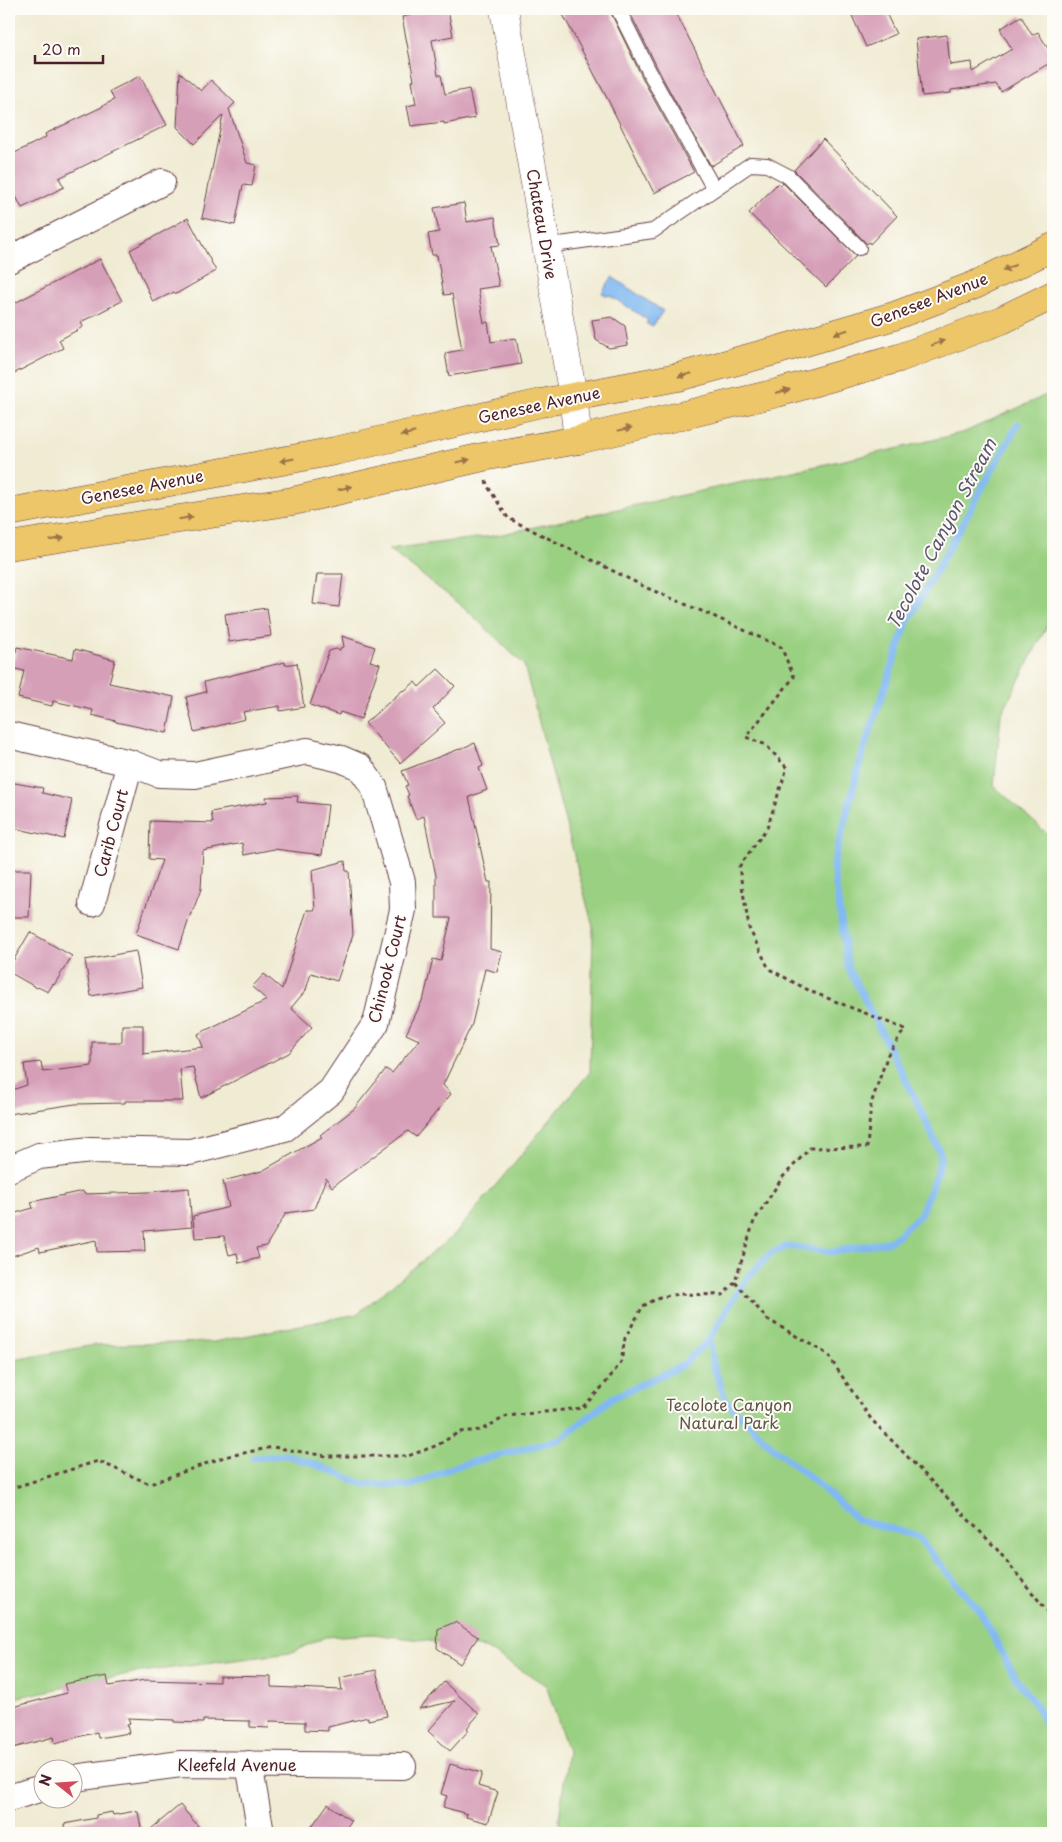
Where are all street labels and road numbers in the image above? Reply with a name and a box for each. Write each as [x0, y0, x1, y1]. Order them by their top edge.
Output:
street label: Chateau Drive [521, 167, 565, 281]
street label: Genesee Avenue [866, 266, 991, 333]
street label: Genesee Avenue [475, 379, 602, 429]
street label: Genesee Avenue [78, 462, 205, 510]
street label: Carib Court [87, 785, 133, 880]
street label: Chinook Court [361, 911, 411, 1026]
street label: Kleefeld Avenue [177, 1752, 297, 1776]

